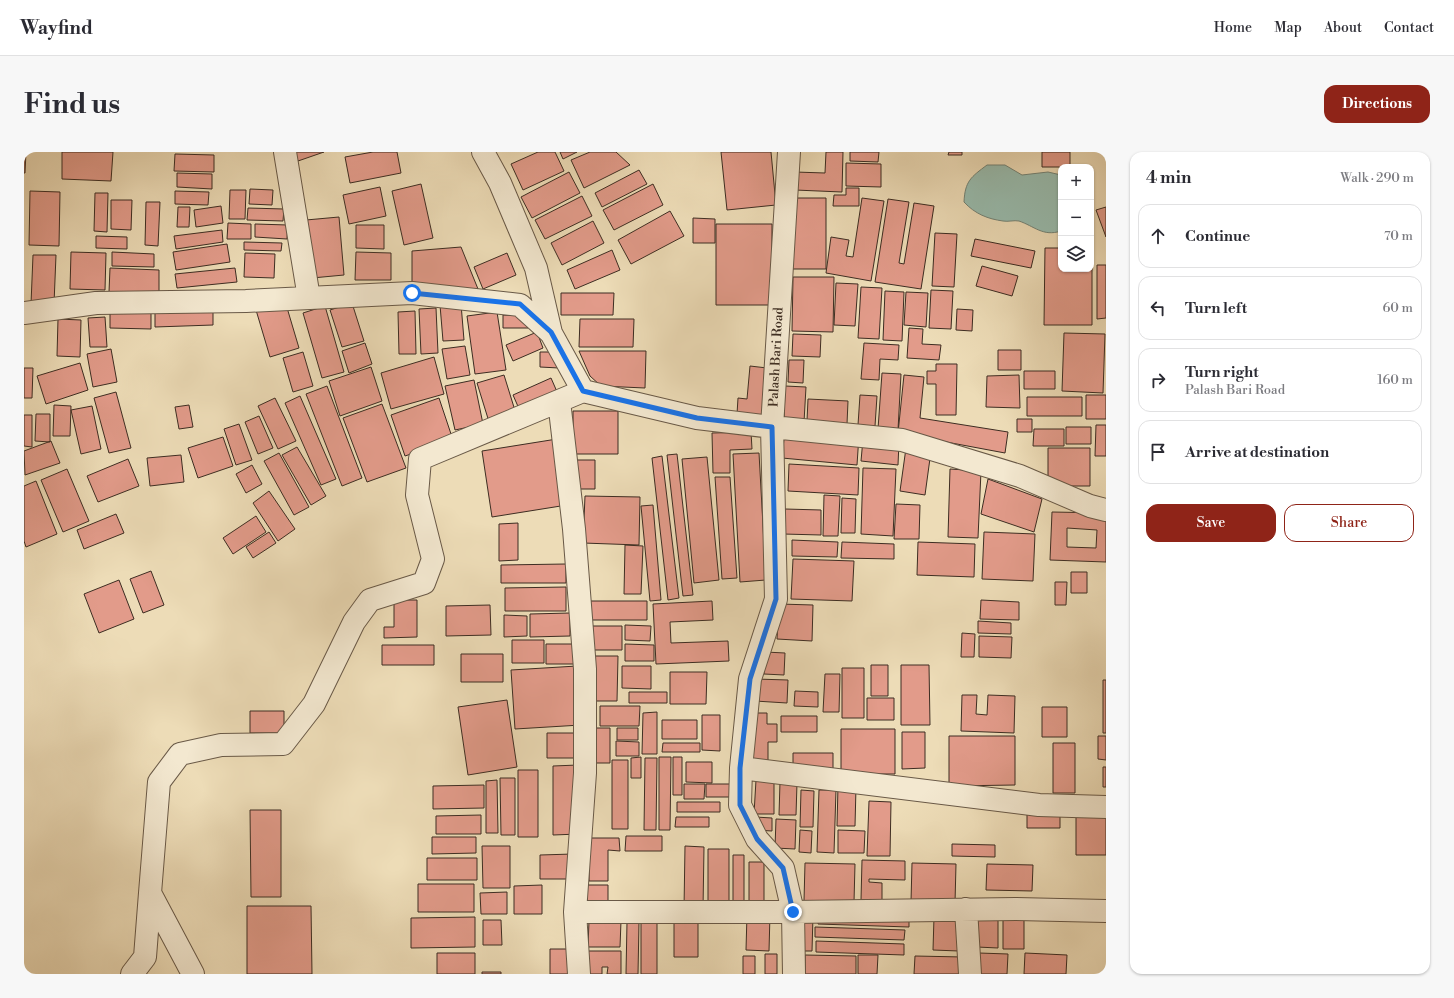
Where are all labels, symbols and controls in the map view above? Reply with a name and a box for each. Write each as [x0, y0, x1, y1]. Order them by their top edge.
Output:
text: Wayfind [20, 16, 93, 40]
text: Home [1214, 19, 1252, 37]
text: Map [1274, 19, 1302, 37]
text: About [1324, 19, 1362, 37]
text: Contact [1384, 19, 1434, 37]
button: Directions [1324, 85, 1430, 123]
text: Find us [24, 87, 120, 122]
map controls [1058, 164, 1094, 272]
button: + [1058, 164, 1094, 200]
text: 4 min [1146, 167, 1191, 189]
text: Walk · 290 m [1340, 170, 1414, 186]
button: − [1058, 200, 1094, 236]
icon: ahead [1147, 225, 1169, 247]
text: Continue [1185, 227, 1250, 246]
text: 70 m [1384, 228, 1413, 244]
button: layers [1058, 236, 1094, 272]
route start [403, 284, 421, 302]
icon: left [1147, 297, 1169, 319]
text: Turn left [1185, 299, 1247, 318]
text: 60 m [1382, 300, 1413, 316]
street label: Palash Bari Road [765, 306, 787, 407]
text: Turn right [1185, 363, 1259, 382]
icon: right [1147, 369, 1169, 391]
text: 160 m [1377, 372, 1413, 388]
text: Palash Bari Road [1185, 382, 1285, 398]
icon: arrive [1147, 441, 1169, 463]
text: Arrive at destination [1185, 443, 1329, 462]
button: Save [1146, 504, 1276, 542]
button: Share [1284, 504, 1414, 542]
route end [784, 903, 802, 921]

